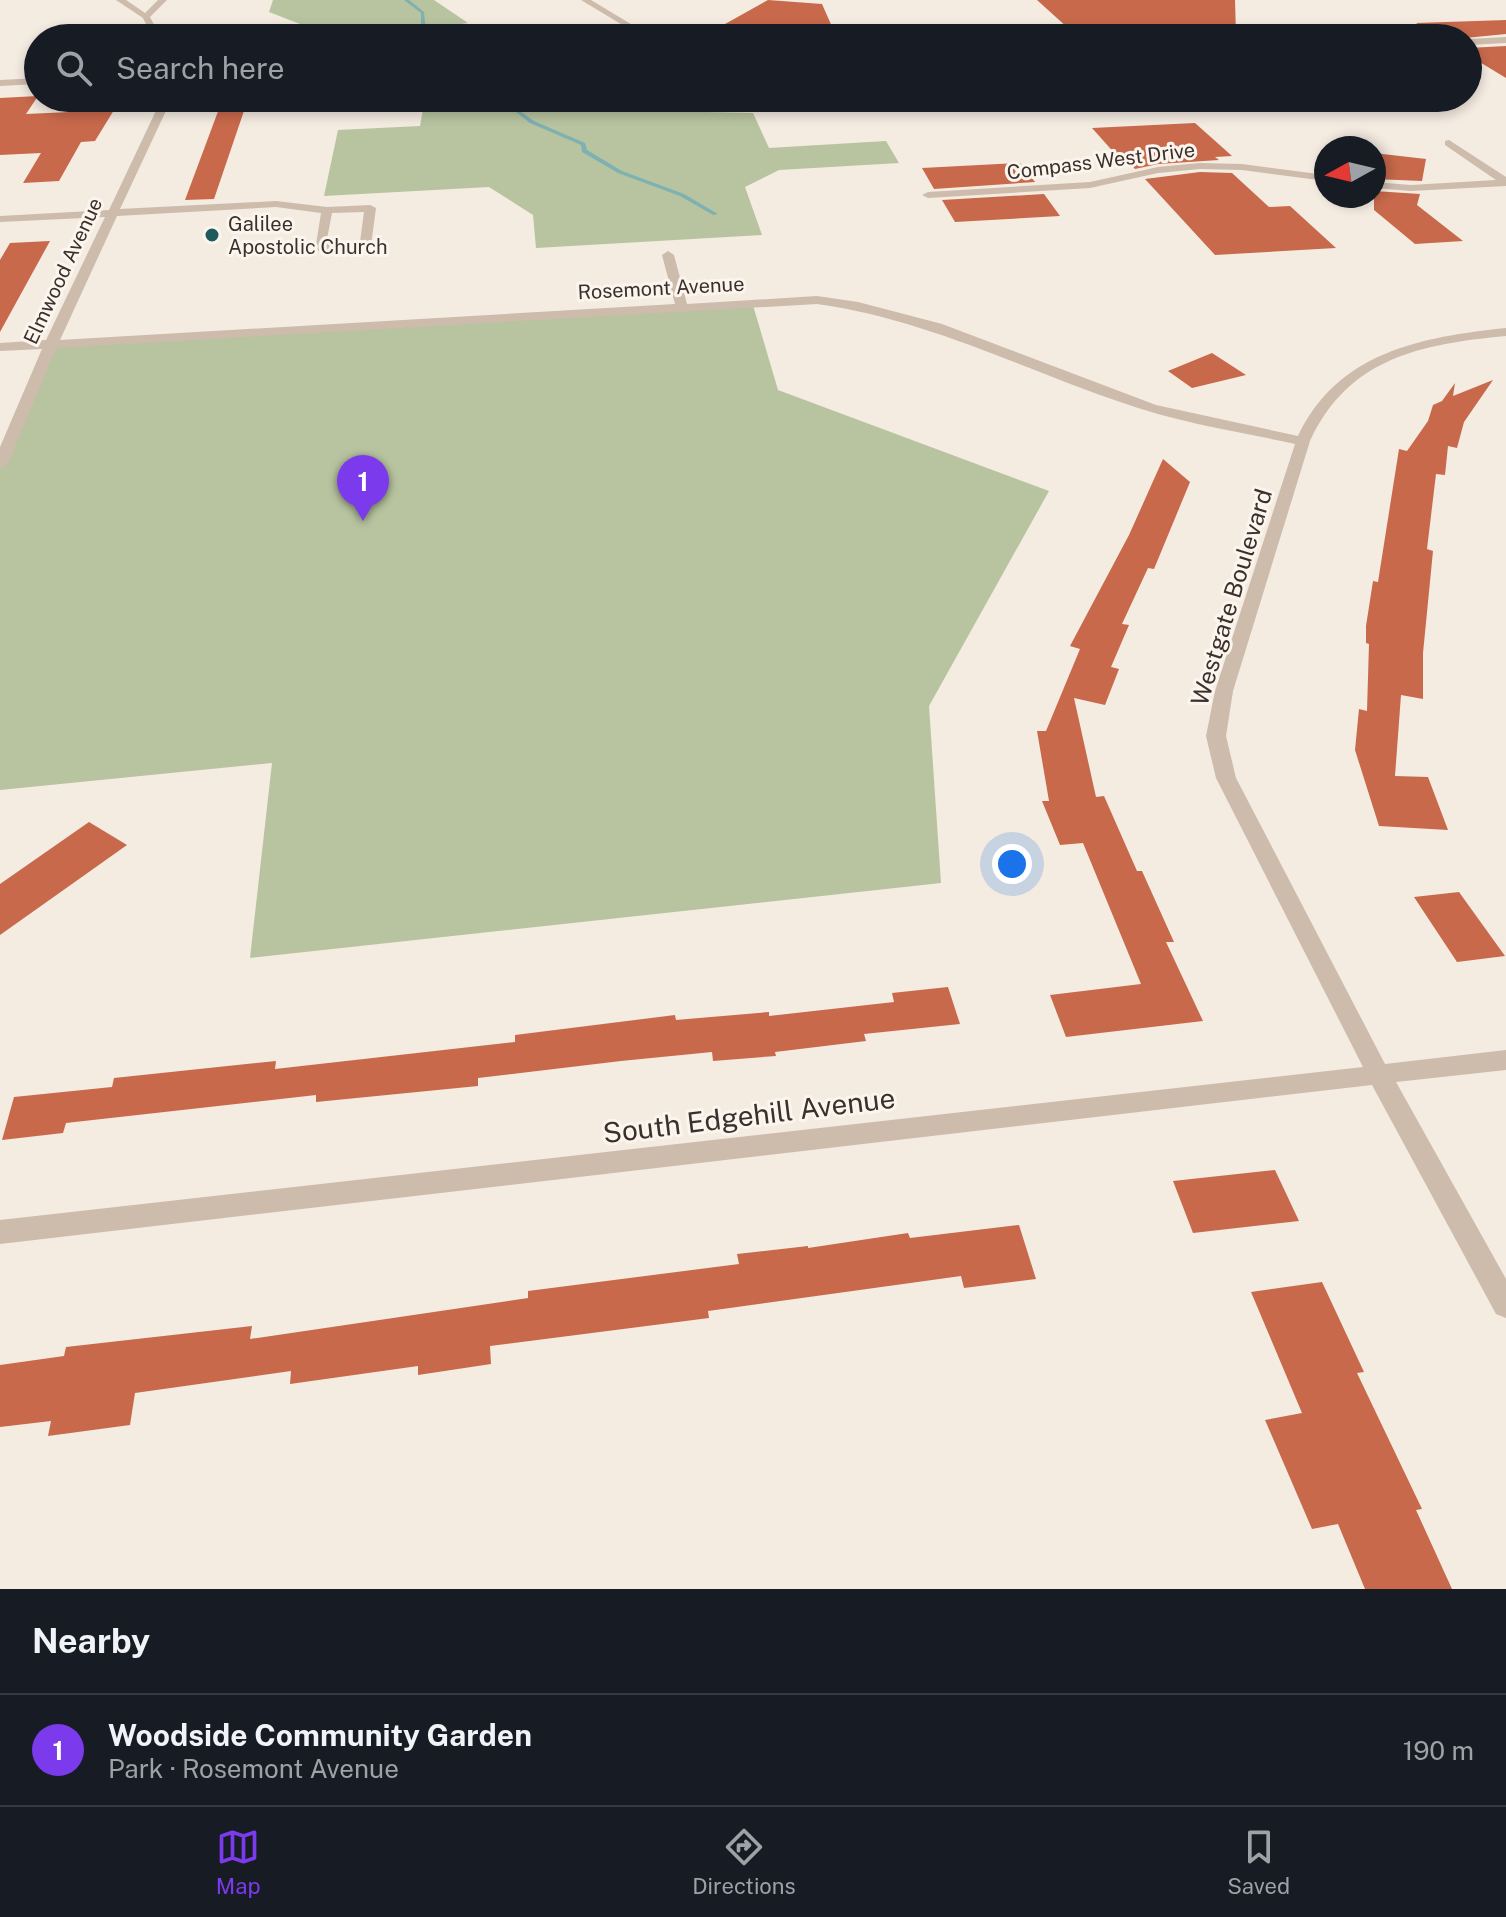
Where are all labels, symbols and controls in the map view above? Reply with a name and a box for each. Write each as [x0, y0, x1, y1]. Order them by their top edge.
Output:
search box [24, 24, 1482, 112]
icon: search [52, 46, 96, 90]
text: Search here [116, 50, 284, 86]
north arrow [1314, 136, 1386, 208]
street label: Compass West Drive [1006, 138, 1196, 184]
street label: Elmwood Avenue [19, 194, 107, 348]
place label: Galilee Apostolic Church [228, 212, 388, 259]
marker: Galilee Apostolic Church [203, 226, 221, 244]
street label: Rosemont Avenue [577, 272, 745, 304]
pin: 1 [337, 455, 389, 521]
street label: Westgate Boulevard [1185, 485, 1277, 709]
your location [992, 844, 1032, 884]
street label: South Edgehill Avenue [601, 1081, 897, 1149]
text: Nearby [32, 1621, 150, 1661]
text: Woodside Community Garden [108, 1717, 532, 1753]
text: 1 [52, 1735, 64, 1766]
text: 190 m [1403, 1735, 1474, 1766]
text: Park · Rosemont Avenue [108, 1753, 399, 1784]
tab: Map [216, 1825, 261, 1899]
tab: Directions [692, 1825, 796, 1899]
tab: Saved [1227, 1825, 1290, 1899]

